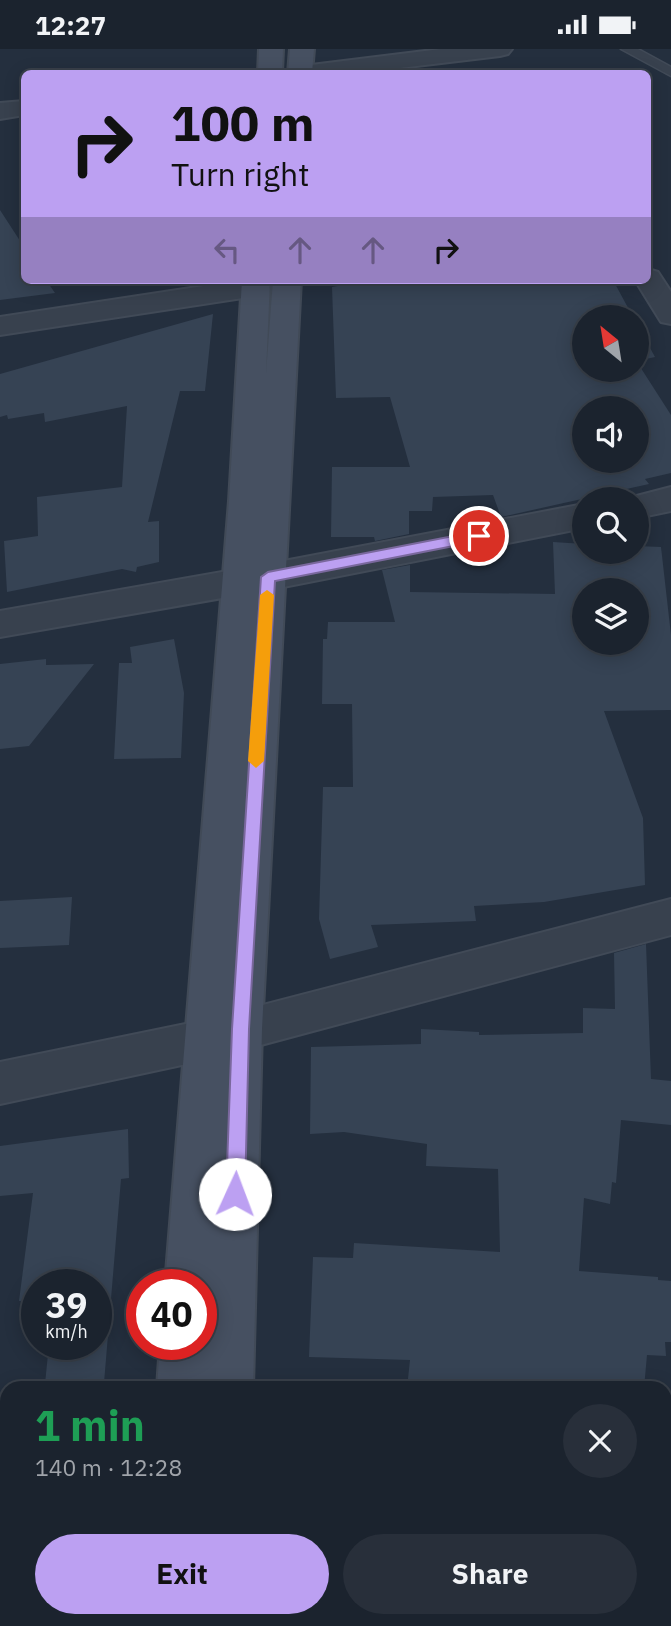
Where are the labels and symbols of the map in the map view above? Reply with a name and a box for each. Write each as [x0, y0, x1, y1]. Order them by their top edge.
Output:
north arrow [572, 305, 649, 381]
pin [449, 506, 509, 566]
position arrow [198, 1157, 272, 1231]
speed limit sign: 40 [126, 1269, 217, 1360]

